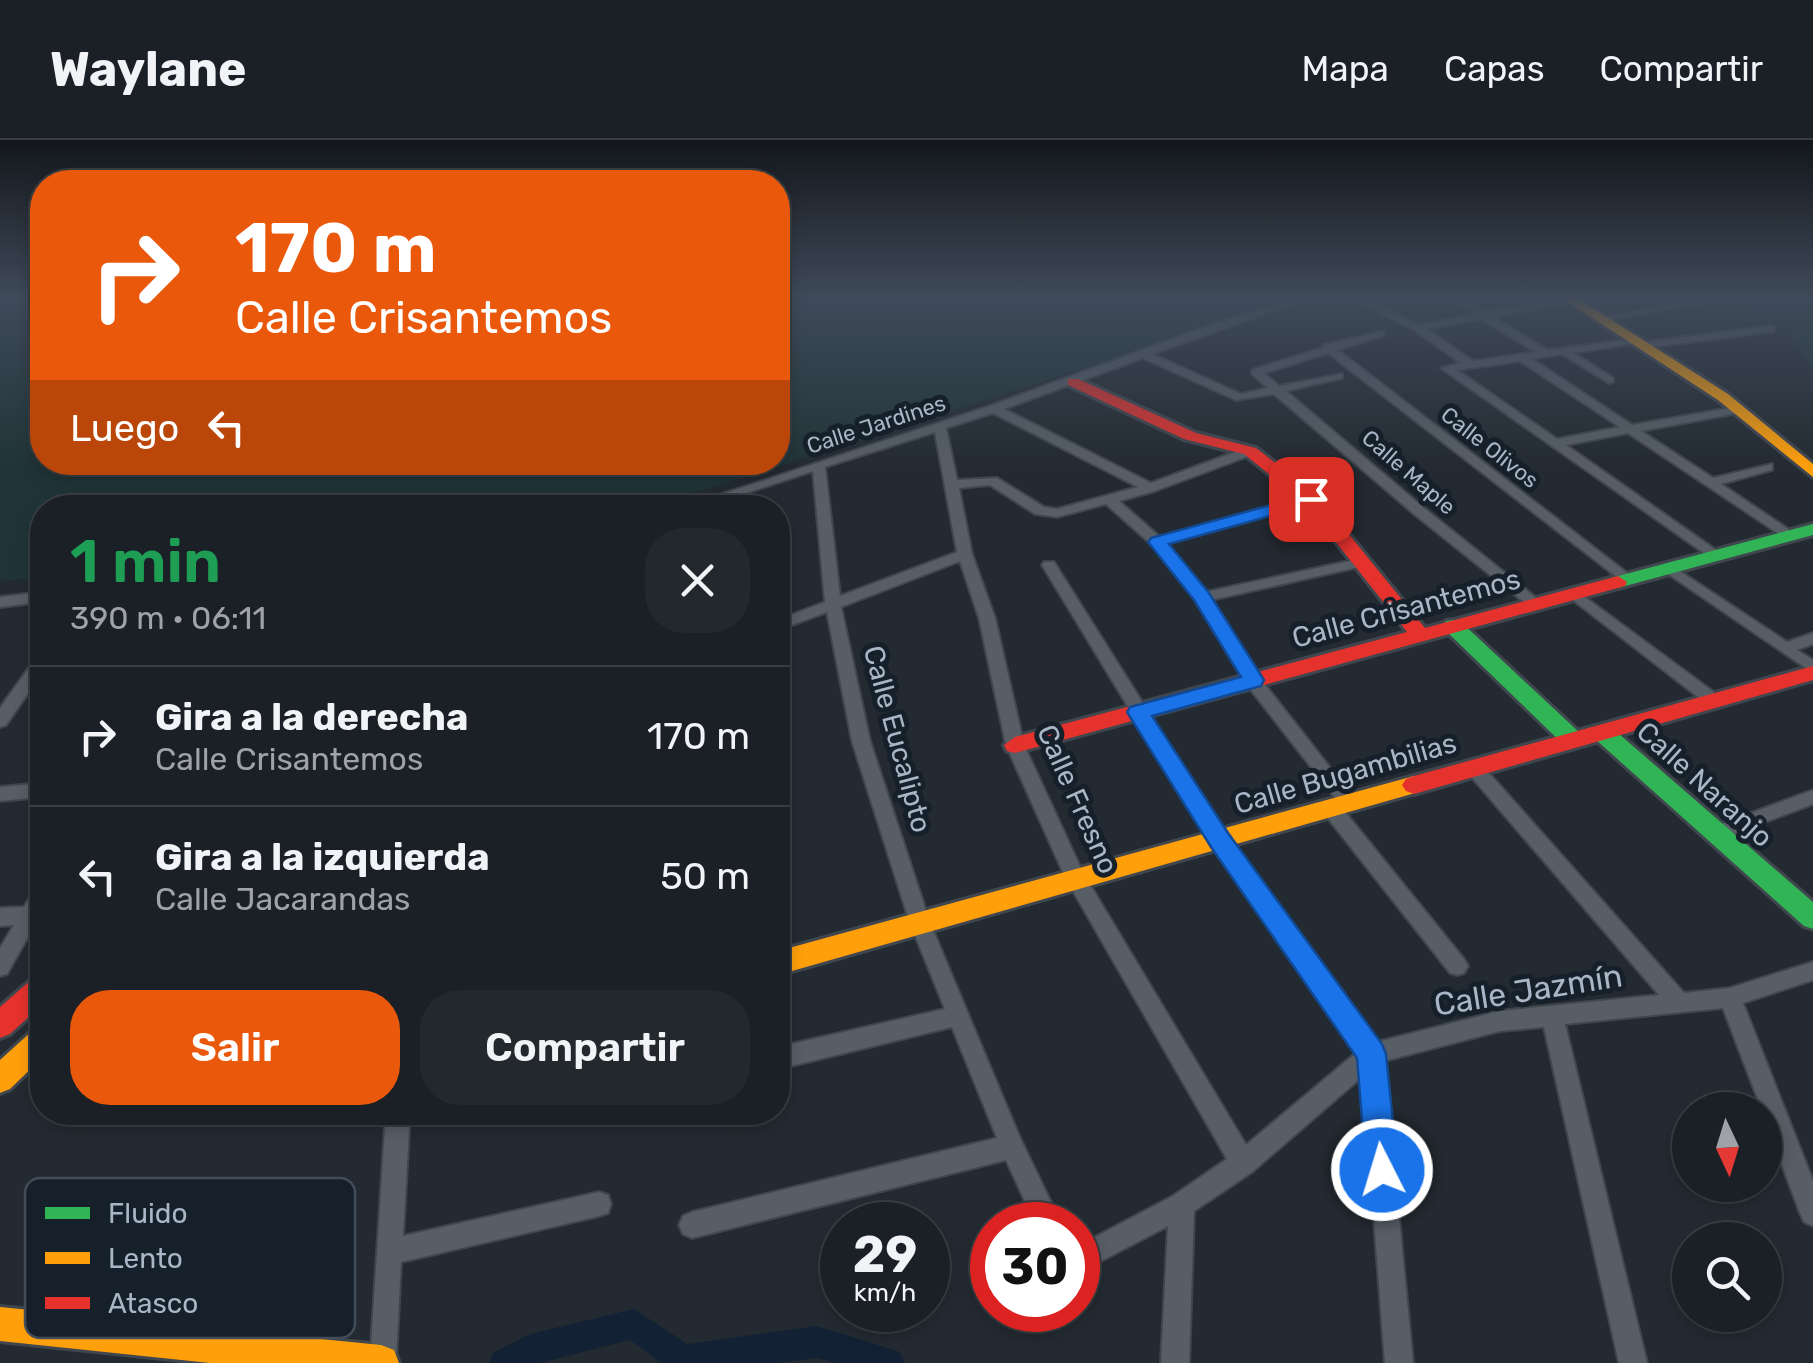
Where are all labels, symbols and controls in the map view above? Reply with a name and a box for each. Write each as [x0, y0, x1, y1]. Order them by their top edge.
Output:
text: Waylane [50, 41, 247, 98]
text: Mapa [1302, 48, 1389, 90]
text: Capas [1444, 48, 1545, 90]
text: Compartir [1600, 48, 1763, 90]
text: 170 m [235, 207, 437, 290]
icon: right [70, 210, 200, 340]
text: Calle Crisantemos [235, 291, 612, 344]
street label: Calle Jardines [803, 389, 949, 460]
icon: left [199, 400, 254, 455]
street label: Calle Olivos [1436, 401, 1544, 494]
text: Luego [70, 405, 179, 451]
street label: Calle Maple [1356, 424, 1461, 520]
pin [1269, 457, 1354, 542]
icon: arrive [1284, 472, 1339, 527]
text: 1 min [70, 526, 221, 597]
button: close [645, 528, 750, 633]
street label: Calle Crisantemos [1289, 562, 1524, 655]
text: 390 m · 06:11 [70, 599, 266, 637]
street label: Calle Eucalipto [857, 642, 938, 836]
text: Gira a la derecha [155, 694, 468, 740]
icon: right [70, 709, 125, 764]
text: 170 m [647, 713, 750, 759]
street label: Calle Naranjo [1630, 715, 1779, 854]
street label: Calle Fresno [1030, 720, 1125, 879]
street label: Calle Bugambilias [1230, 726, 1460, 821]
text: Calle Crisantemos [155, 740, 423, 778]
text: Gira a la izquierda [155, 834, 490, 880]
icon: left [70, 849, 125, 904]
text: 50 m [660, 853, 750, 899]
text: Calle Jacarandas [155, 880, 410, 918]
street label: Calle Jazmín [1431, 956, 1625, 1024]
button: Salir [70, 990, 400, 1105]
button: Compartir [420, 990, 750, 1105]
north arrow [1672, 1092, 1782, 1202]
map controls [1672, 1092, 1782, 1332]
position arrow [1330, 1118, 1434, 1222]
legend [25, 1178, 355, 1338]
text: Fluido [108, 1197, 188, 1230]
speed limit sign: 30 [970, 1202, 1100, 1332]
button: search [1672, 1222, 1782, 1332]
text: 29 [853, 1225, 917, 1285]
text: Lento [108, 1242, 183, 1275]
text: km/h [854, 1278, 916, 1307]
text: Atasco [108, 1287, 198, 1320]

